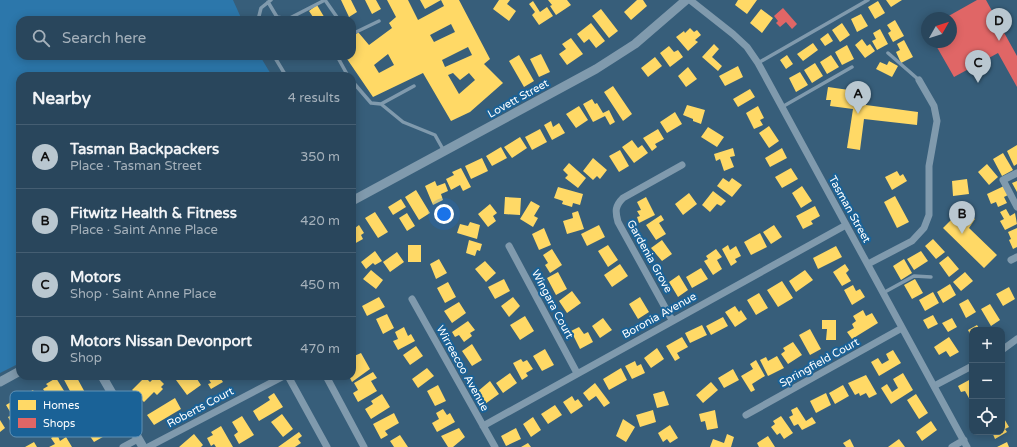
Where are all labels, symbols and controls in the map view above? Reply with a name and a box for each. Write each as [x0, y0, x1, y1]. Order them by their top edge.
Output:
pin: D [986, 8, 1012, 41]
north arrow [921, 12, 957, 48]
search box [16, 16, 356, 60]
icon: search [30, 27, 52, 49]
text: Search here [62, 29, 146, 47]
pin: C [965, 50, 991, 83]
street label: Lovett Street [486, 76, 551, 121]
pin: A [845, 81, 871, 114]
text: Nearby [32, 88, 91, 109]
text: 4 results [288, 90, 340, 106]
text: Tasman Backpackers [70, 140, 219, 158]
text: A [40, 149, 50, 165]
text: 350 m [300, 149, 340, 165]
text: Place · Tasman Street [70, 158, 202, 174]
street label: Tasman Street [826, 173, 873, 245]
pin: B [949, 201, 975, 234]
text: Fitwitz Health & Fitness [70, 204, 237, 222]
your location [434, 204, 454, 224]
text: B [40, 213, 50, 229]
text: 420 m [300, 213, 340, 229]
street label: Gardenia Grove [624, 218, 675, 295]
text: Place · Saint Anne Place [70, 222, 218, 238]
text: Motors [70, 268, 121, 286]
street label: Wingara Court [529, 268, 576, 341]
text: C [40, 277, 50, 293]
text: 450 m [300, 277, 340, 293]
text: Shop · Saint Anne Place [70, 286, 216, 302]
street label: Boronia Avenue [620, 290, 699, 341]
street label: Wirreecoo Avenue [434, 323, 491, 413]
map controls [969, 327, 1005, 435]
button: + [969, 327, 1005, 363]
text: Motors Nissan Devonport [70, 332, 252, 350]
street label: Springfield Court [777, 335, 861, 390]
text: D [40, 341, 50, 357]
text: 470 m [300, 341, 340, 357]
text: Shop [70, 350, 102, 366]
button: − [969, 363, 1005, 399]
street label: Roberts Court [165, 384, 236, 430]
legend [10, 391, 142, 437]
text: Homes [43, 399, 79, 412]
button: locate [969, 399, 1005, 435]
text: Shops [43, 417, 75, 430]

